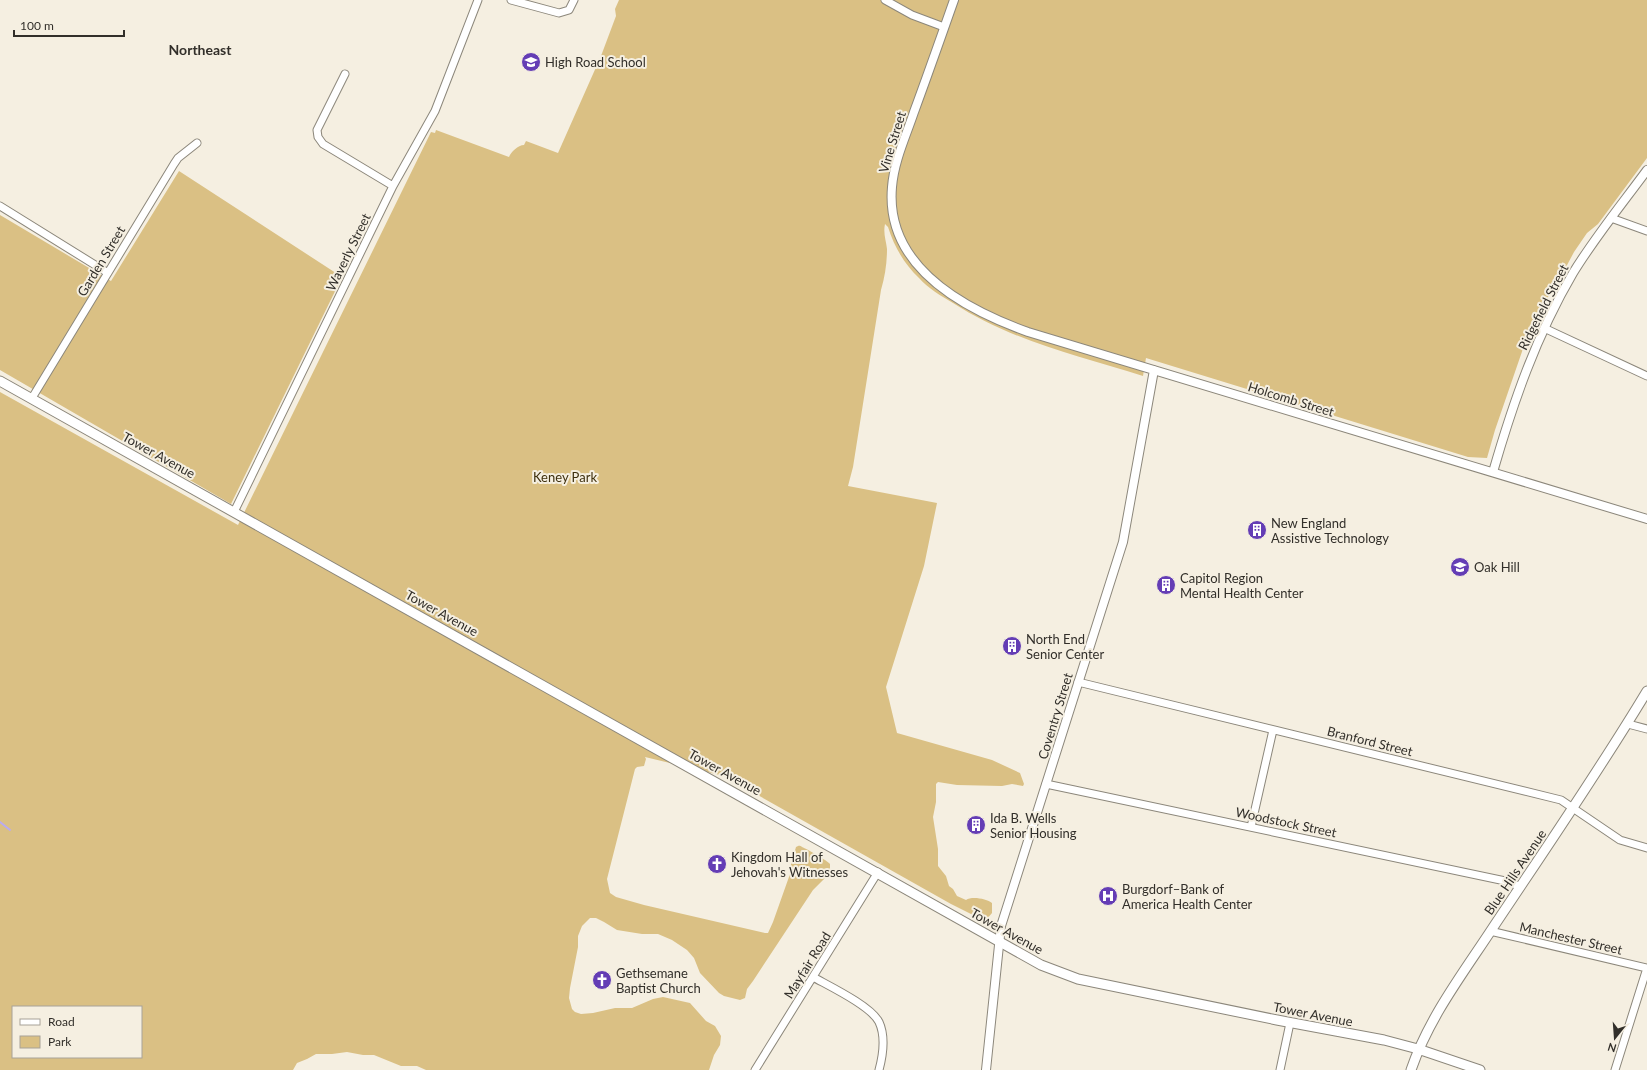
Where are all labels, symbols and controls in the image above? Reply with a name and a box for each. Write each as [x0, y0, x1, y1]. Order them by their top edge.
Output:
scale bar [14, 12, 124, 38]
text: 100 m [20, 18, 54, 33]
district label: Northeast [169, 41, 232, 58]
school or university icon: High Road School [520, 51, 542, 73]
place label: High Road School [545, 54, 646, 70]
street label: Vine Street [875, 109, 909, 175]
street label: Waverly Street [322, 210, 374, 293]
street label: Garden Street [74, 223, 128, 299]
street label: Ridgefield Street [1515, 261, 1572, 353]
street label: Holcomb Street [1246, 378, 1336, 420]
street label: Tower Avenue [120, 428, 198, 482]
park label: Keney Park [533, 469, 597, 485]
place label: New England Assistive Technology [1271, 515, 1389, 546]
building icon: New England Assistive Technology [1246, 519, 1268, 541]
school or university icon: Oak Hill [1449, 556, 1471, 578]
place label: Oak Hill [1474, 559, 1520, 575]
place label: Capitol Region Mental Health Center [1180, 570, 1304, 601]
building icon: Capitol Region Mental Health Center [1155, 574, 1177, 596]
street label: Tower Avenue [403, 586, 481, 640]
place label: North End Senior Center [1026, 631, 1104, 662]
building icon: North End Senior Center [1001, 635, 1023, 657]
street label: Coventry Street [1034, 670, 1076, 761]
street label: Branford Street [1326, 723, 1415, 759]
street label: Tower Avenue [686, 745, 764, 799]
street label: Woodstock Street [1234, 803, 1338, 841]
place label: Ida B. Wells Senior Housing [990, 810, 1077, 841]
building icon: Ida B. Wells Senior Housing [965, 814, 987, 836]
street label: Blue Hills Avenue [1481, 826, 1550, 918]
place label: Kingdom Hall of Jehovah's Witnesses [731, 849, 848, 880]
church icon: Kingdom Hall of Jehovah's Witnesses [706, 853, 728, 875]
place label: Burgdorf–Bank of America Health Center [1122, 881, 1253, 912]
hospital icon: Burgdorf–Bank of America Health Center [1097, 885, 1119, 907]
street label: Tower Avenue [968, 904, 1046, 958]
street label: Manchester Street [1518, 918, 1624, 958]
street label: Mayfair Road [780, 929, 834, 1001]
place label: Gethsemane Baptist Church [616, 965, 701, 996]
church icon: Gethsemane Baptist Church [591, 969, 613, 991]
street label: Tower Avenue [1272, 998, 1354, 1030]
legend [12, 1006, 142, 1058]
text: Road [48, 1014, 75, 1029]
north arrow [1595, 1018, 1635, 1058]
text: Park [48, 1034, 72, 1049]
text: N [1606, 1041, 1618, 1055]

